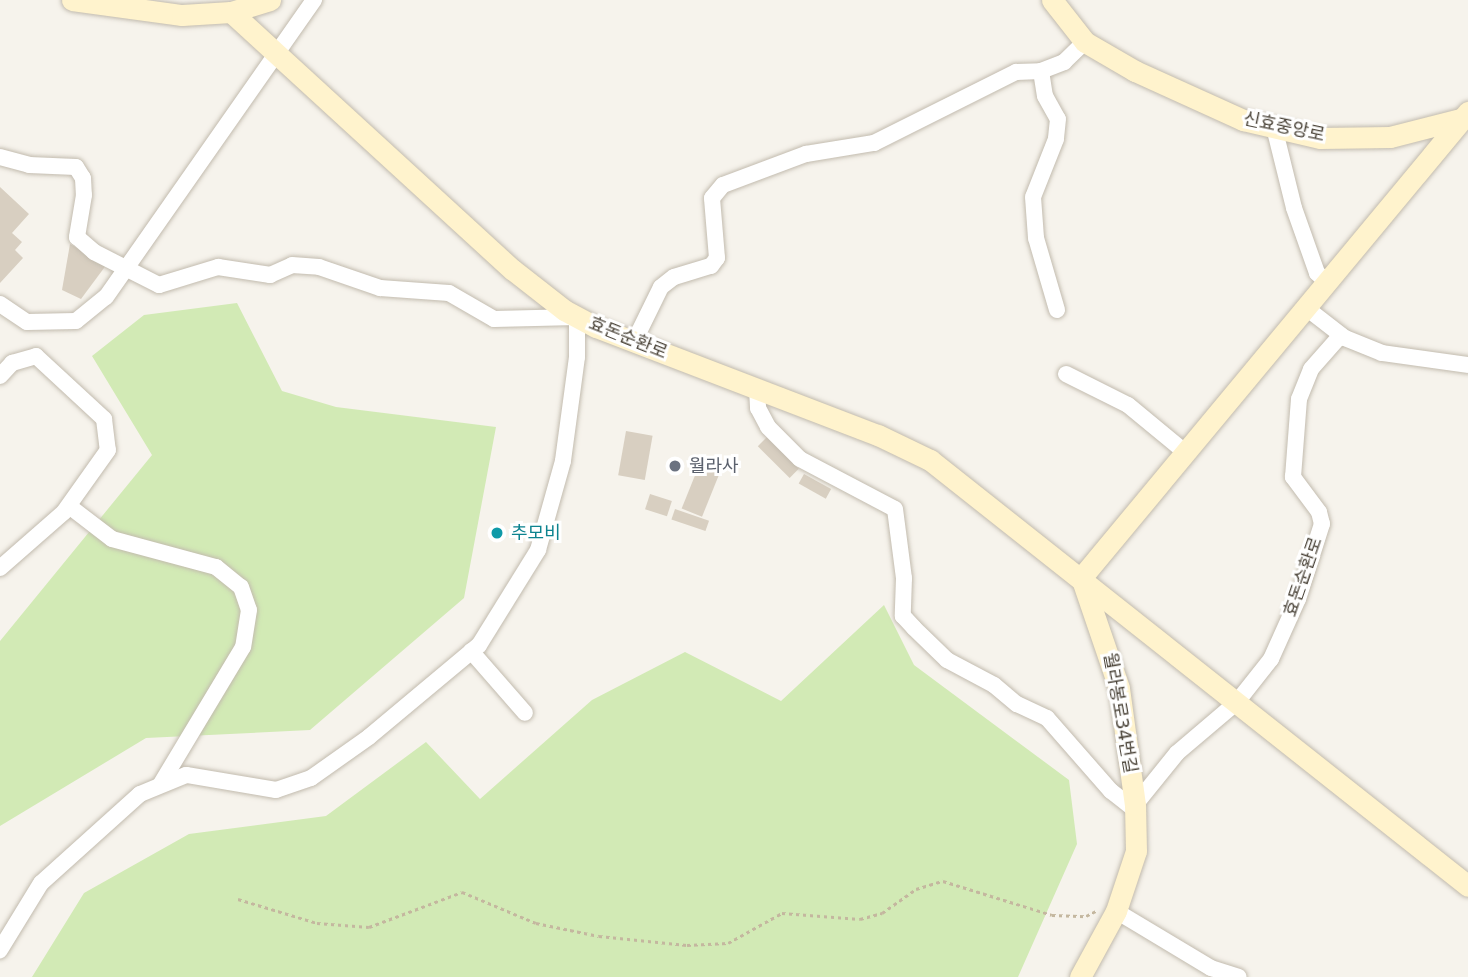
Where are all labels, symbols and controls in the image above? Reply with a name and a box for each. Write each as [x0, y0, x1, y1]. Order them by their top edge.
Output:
street label: 신효중앙로 [1241, 108, 1327, 146]
street label: 효돈순환로 [586, 312, 670, 364]
place label: 월라사 [689, 455, 739, 477]
marker: 월라사 [667, 458, 683, 474]
place label: 추모비 [511, 522, 561, 544]
marker: 추모비 [489, 525, 505, 541]
street label: 효돈순환로 [1279, 534, 1327, 620]
street label: 월라봉로34번길 [1099, 651, 1141, 775]

